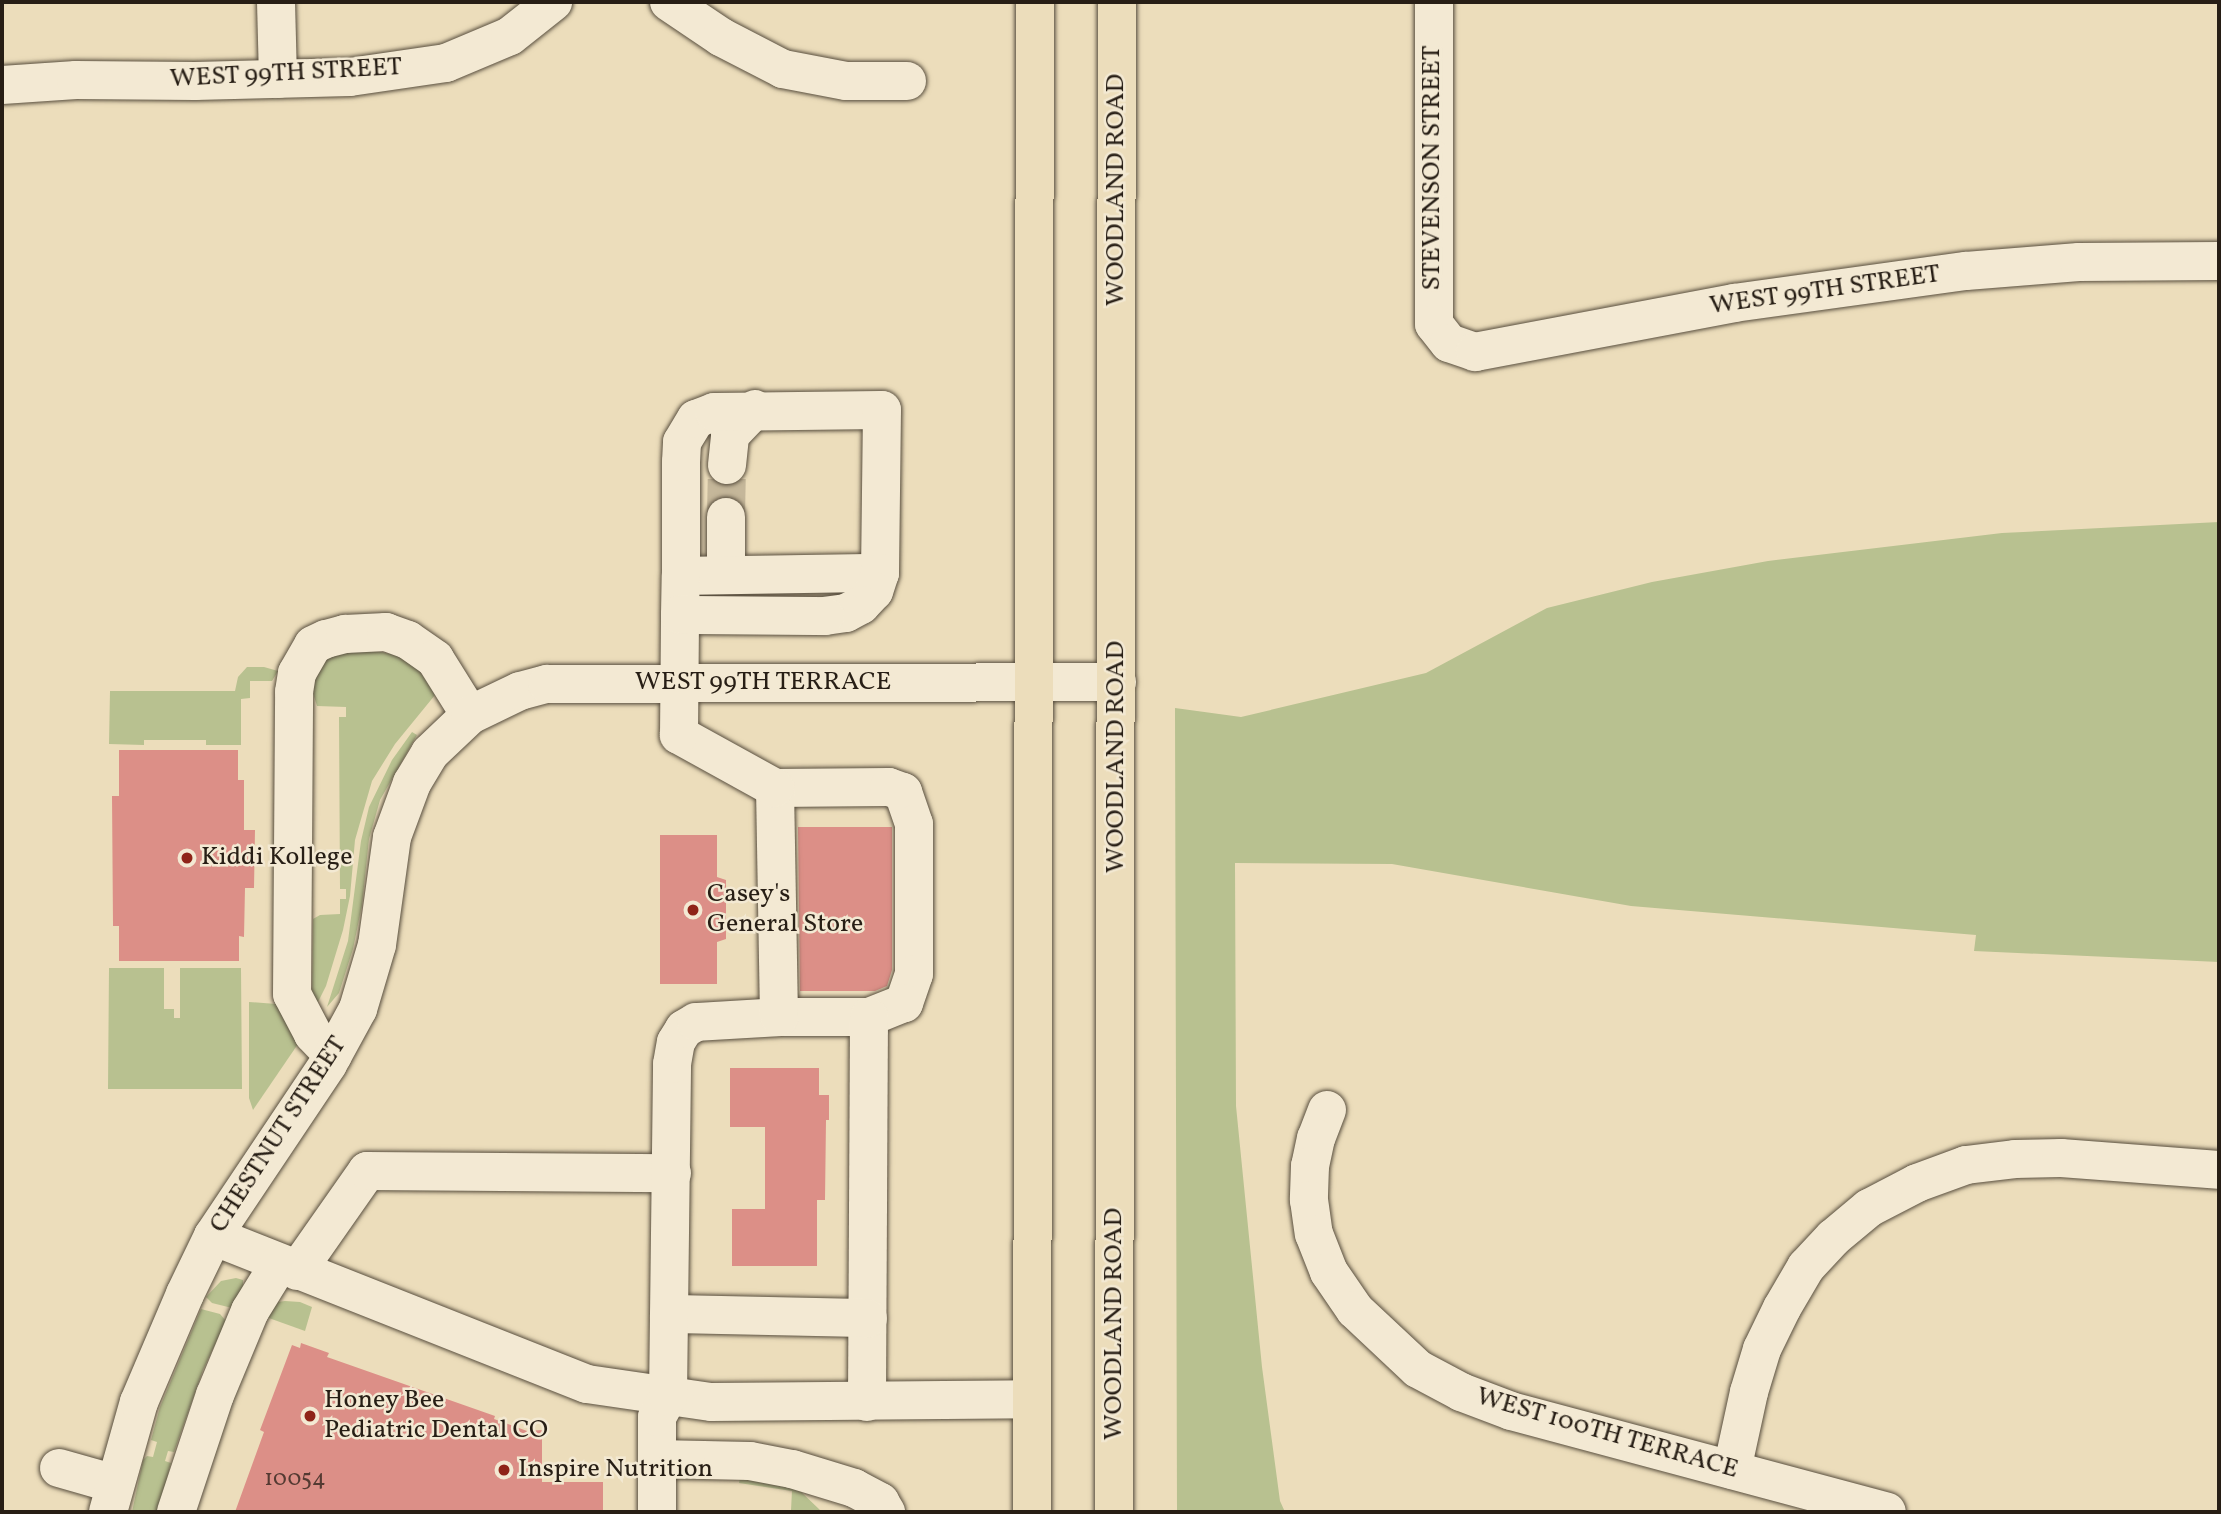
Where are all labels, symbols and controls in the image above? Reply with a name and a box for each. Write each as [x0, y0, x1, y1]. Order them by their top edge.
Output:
street label: STEVENSON STREET [1417, 45, 1449, 291]
street label: WEST 99TH STREET [169, 52, 403, 96]
street label: WOODLAND ROAD [1101, 74, 1133, 306]
street label: WEST 99TH STREET [1707, 259, 1943, 323]
street label: WOODLAND ROAD [1101, 641, 1133, 873]
street label: WEST 99TH TERRACE [634, 667, 892, 699]
place label: Kiddi Kollege [201, 842, 352, 874]
marker: Kiddi Kollege [179, 850, 195, 866]
place label: Casey's General Store [707, 879, 863, 940]
marker: Casey's General Store [685, 902, 701, 918]
street label: CHESTNUT STREET [204, 1031, 354, 1239]
street label: WOODLAND ROAD [1099, 1208, 1131, 1440]
street label: WEST 100TH TERRACE [1472, 1381, 1742, 1487]
place label: Honey Bee Pediatric Dental CO [324, 1385, 548, 1446]
marker: Honey Bee Pediatric Dental CO [302, 1408, 318, 1424]
place label: Inspire Nutrition [518, 1454, 713, 1486]
marker: Inspire Nutrition [496, 1462, 512, 1478]
house number: 10054 [264, 1465, 326, 1493]

